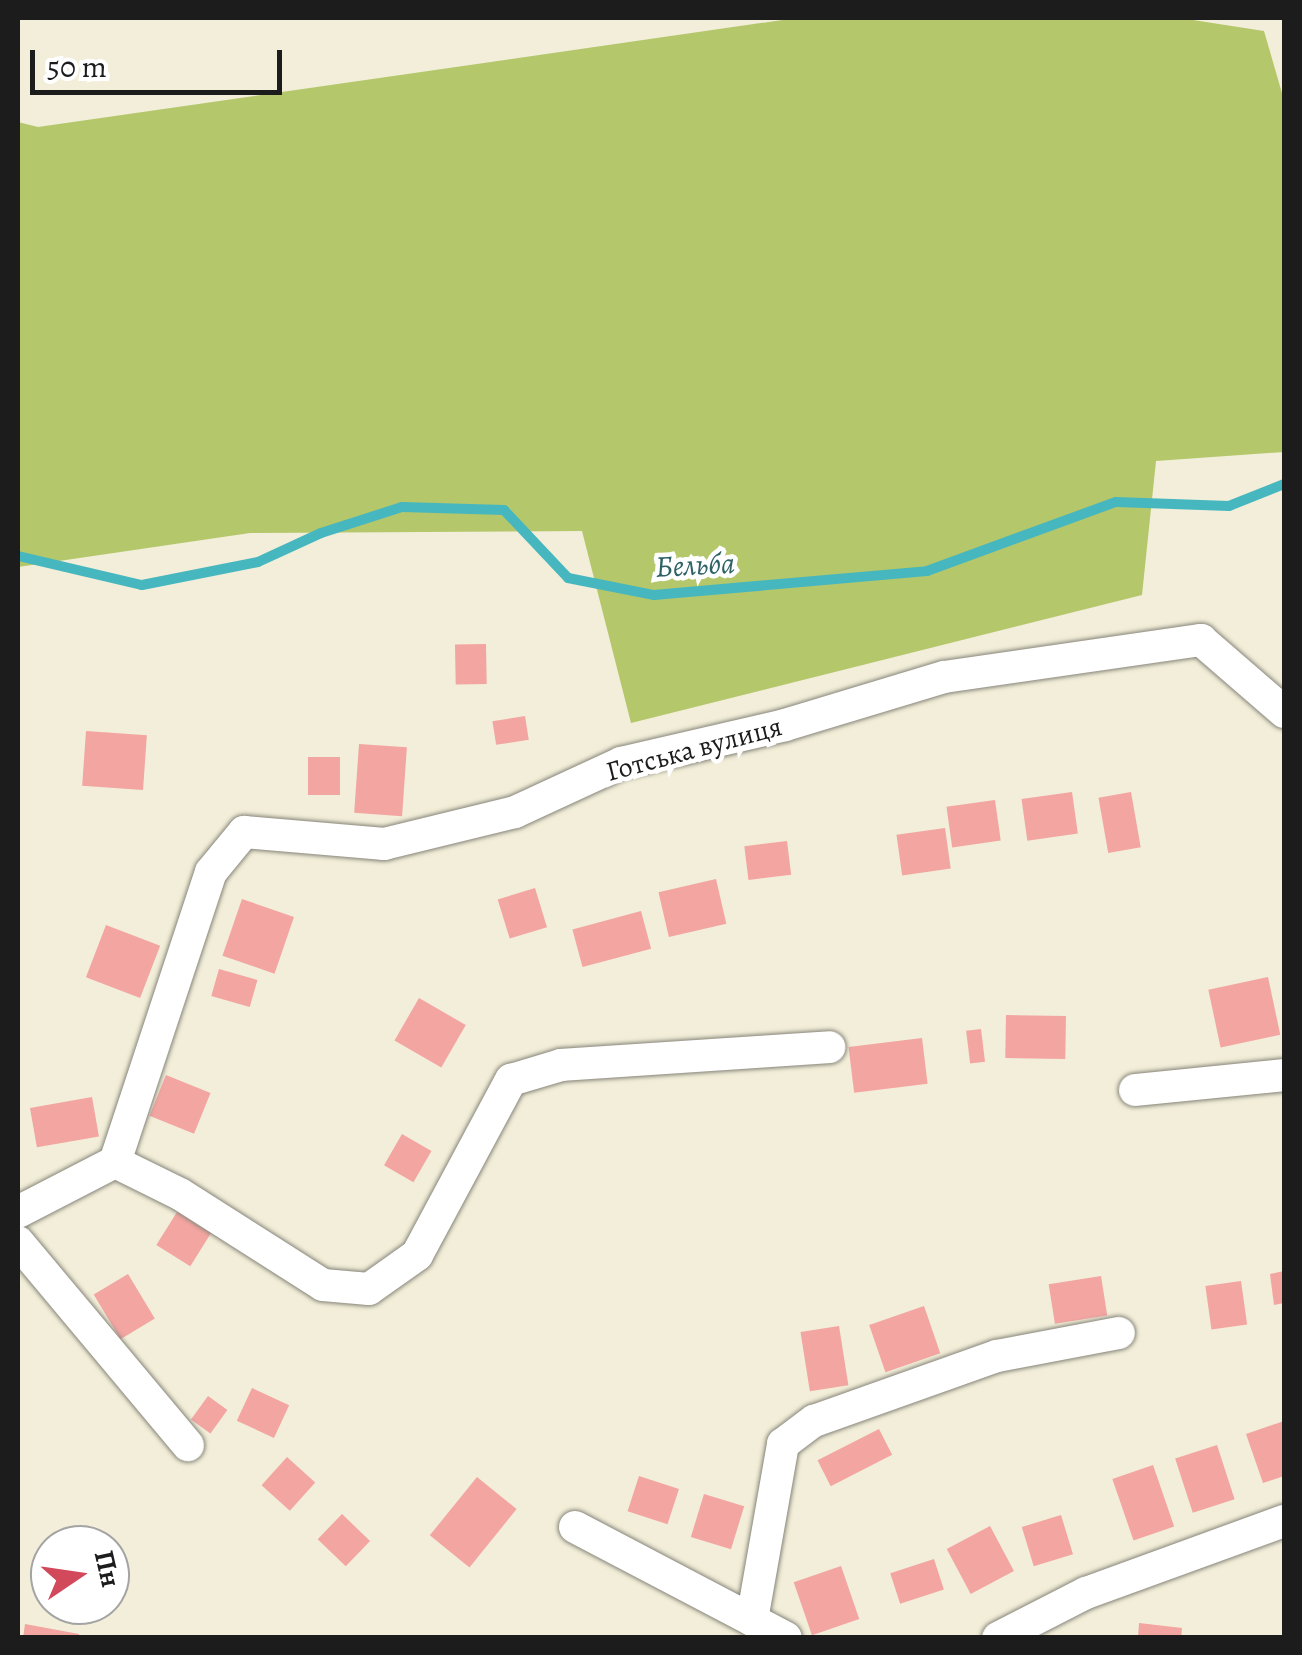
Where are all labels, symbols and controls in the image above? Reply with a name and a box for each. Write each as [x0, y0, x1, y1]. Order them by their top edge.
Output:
scale bar [35, 30, 288, 92]
text: 50 m [47, 47, 107, 87]
water label: Бельба [654, 545, 736, 585]
street label: Готська вулиця [602, 709, 786, 789]
north arrow [30, 1525, 130, 1625]
text: Пн [85, 1547, 130, 1591]

